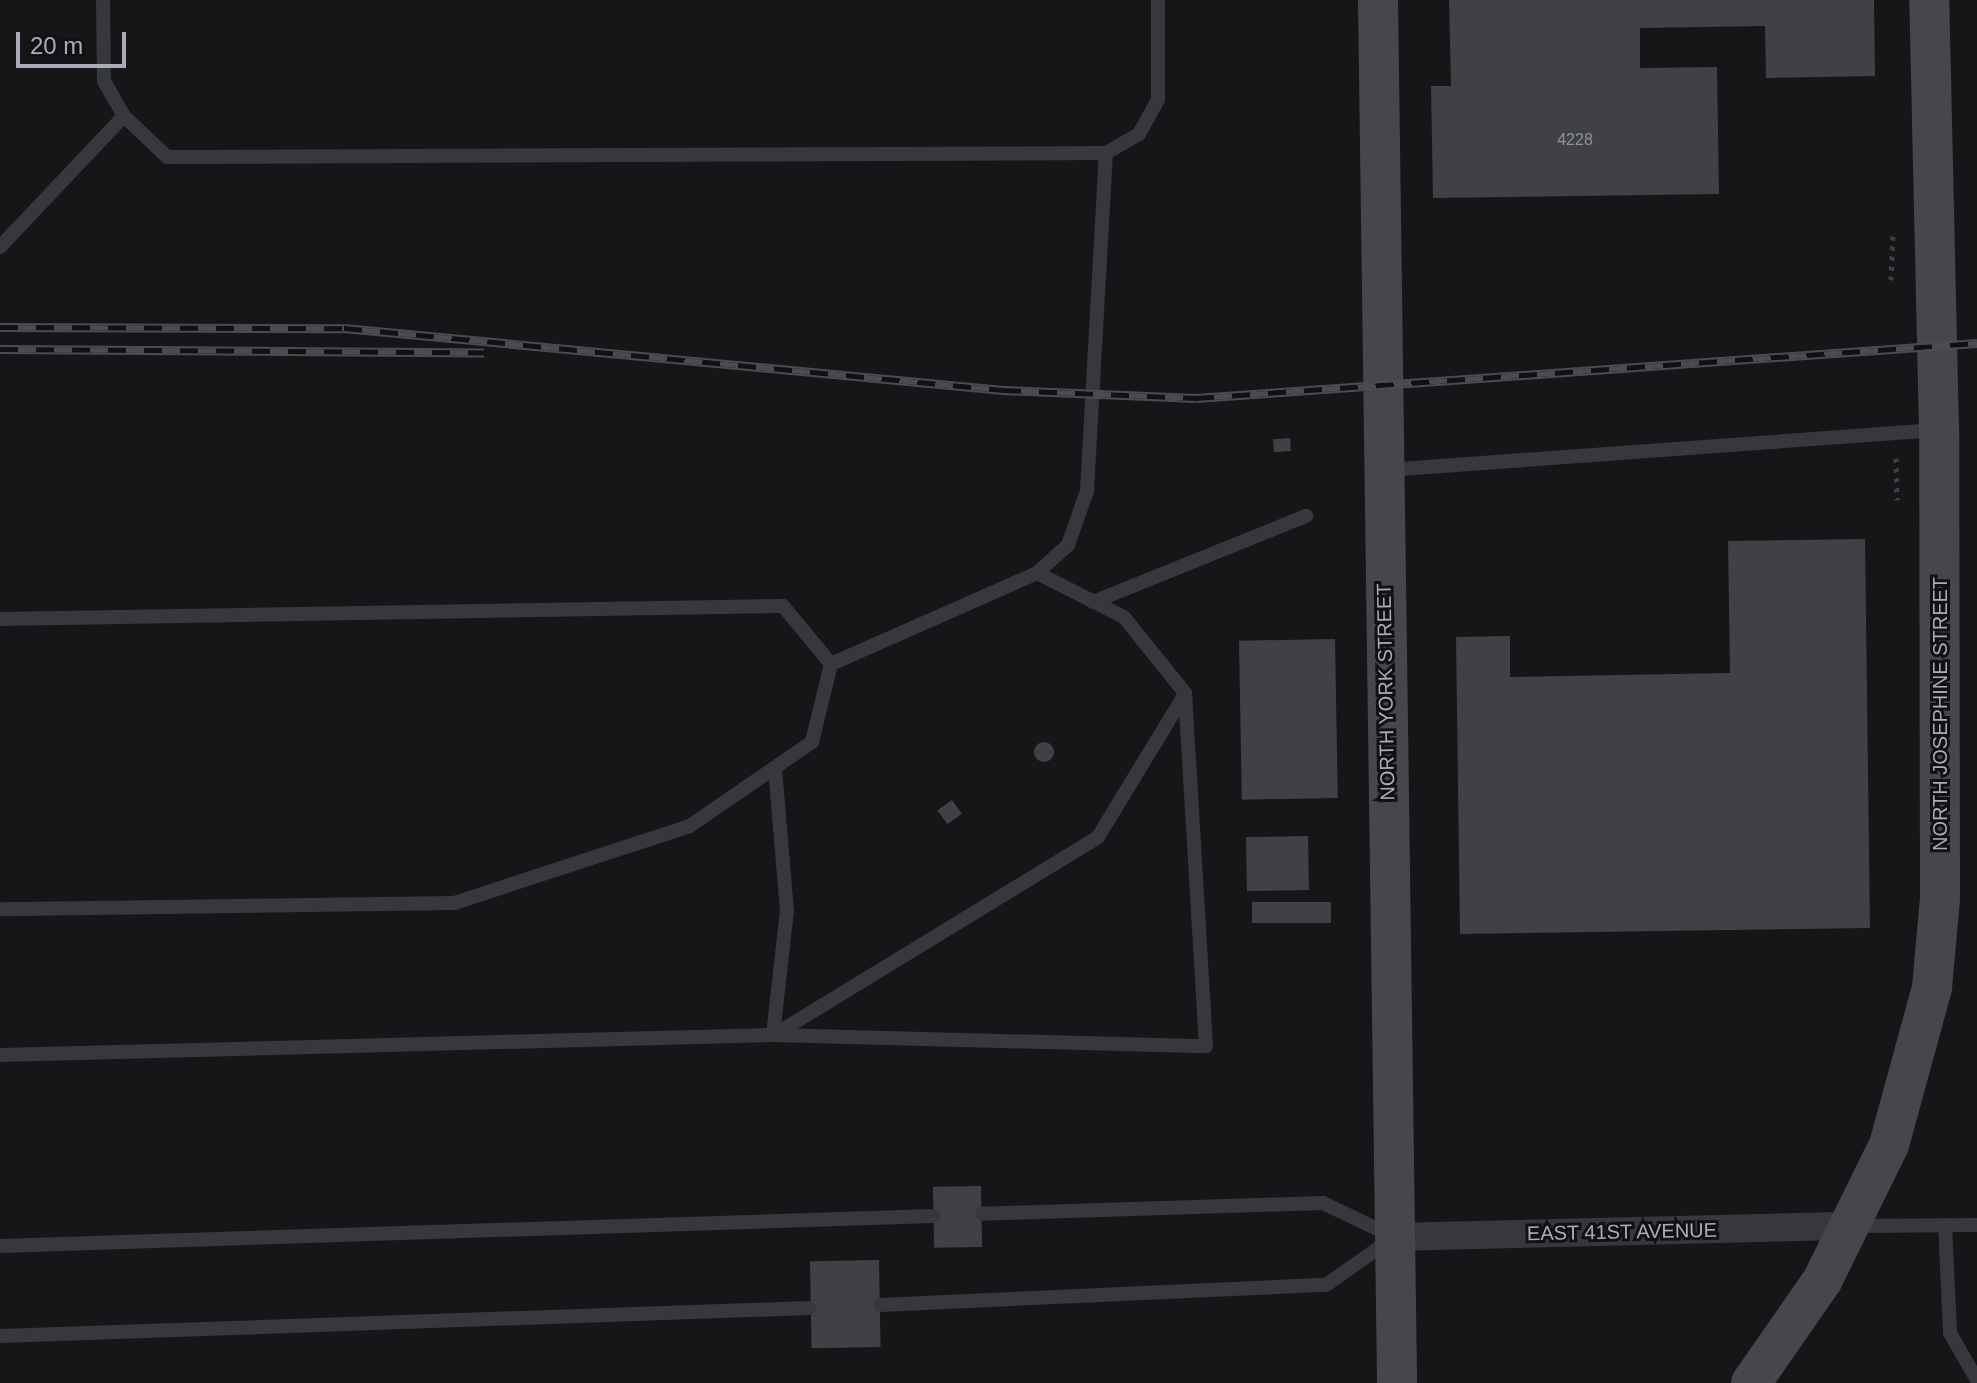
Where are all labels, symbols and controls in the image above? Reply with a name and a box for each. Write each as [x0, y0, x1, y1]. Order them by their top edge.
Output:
scale bar [20, 16, 130, 66]
text: 20 m [30, 32, 83, 59]
house number: 4228 [1557, 130, 1593, 150]
street label: NORTH JOSEPHINE STREET [1928, 577, 1952, 851]
street label: NORTH YORK STREET [1372, 583, 1400, 801]
street label: EAST 41ST AVENUE [1526, 1218, 1718, 1246]

